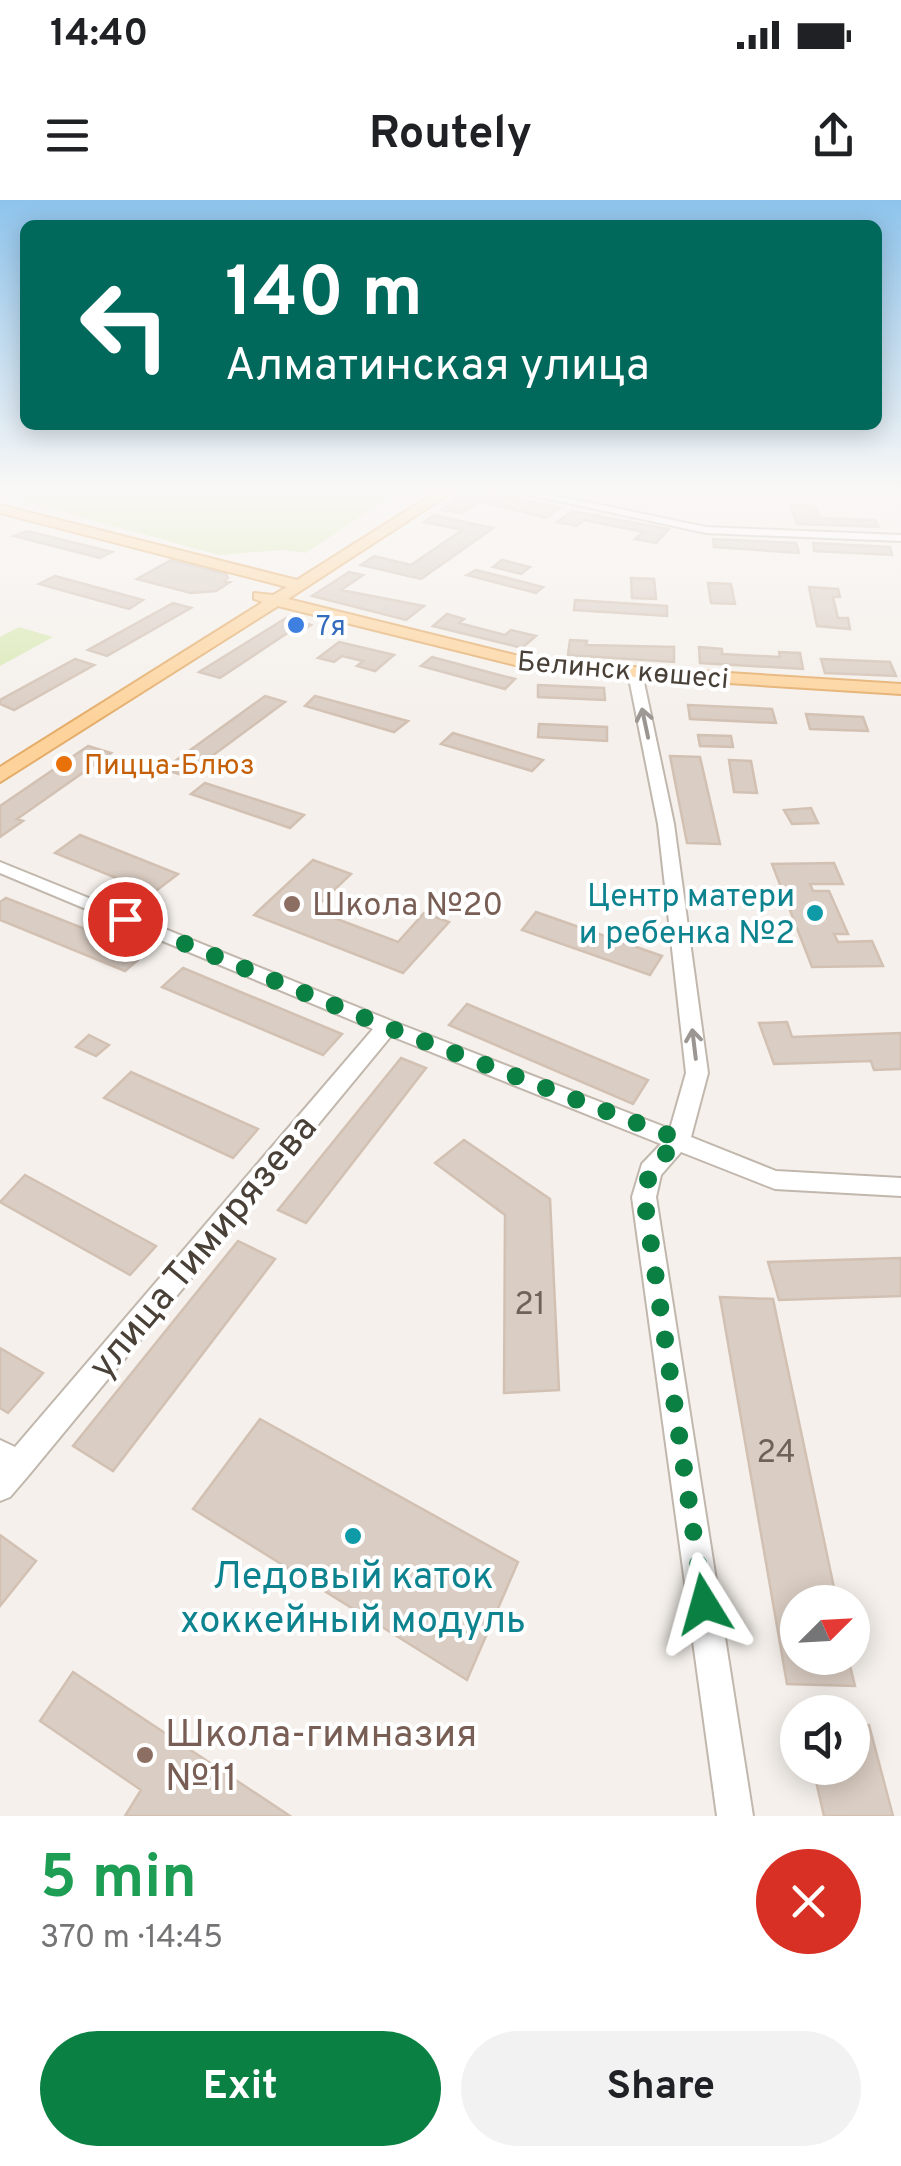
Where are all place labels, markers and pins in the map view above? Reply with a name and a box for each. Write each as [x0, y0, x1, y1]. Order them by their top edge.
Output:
place label: 7я [316, 610, 346, 646]
marker: 7я [285, 614, 307, 636]
place label: Пицца-Блюз [84, 749, 255, 785]
marker: Пицца-Блюз [53, 753, 75, 775]
pin [83, 877, 168, 962]
place label: Центр матери и ребенка №2 [579, 878, 795, 955]
place label: Школа №20 [312, 887, 503, 927]
marker: Школа №20 [281, 893, 303, 915]
marker: Центр матери и ребенка №2 [804, 902, 826, 924]
marker: Ледовый каток хоккейный модуль [342, 1525, 364, 1547]
place label: Ледовый каток хоккейный модуль [180, 1554, 526, 1647]
place label: Школа-гимназия №11 [165, 1712, 477, 1805]
marker: Школа-гимназия №11 [134, 1744, 156, 1766]

